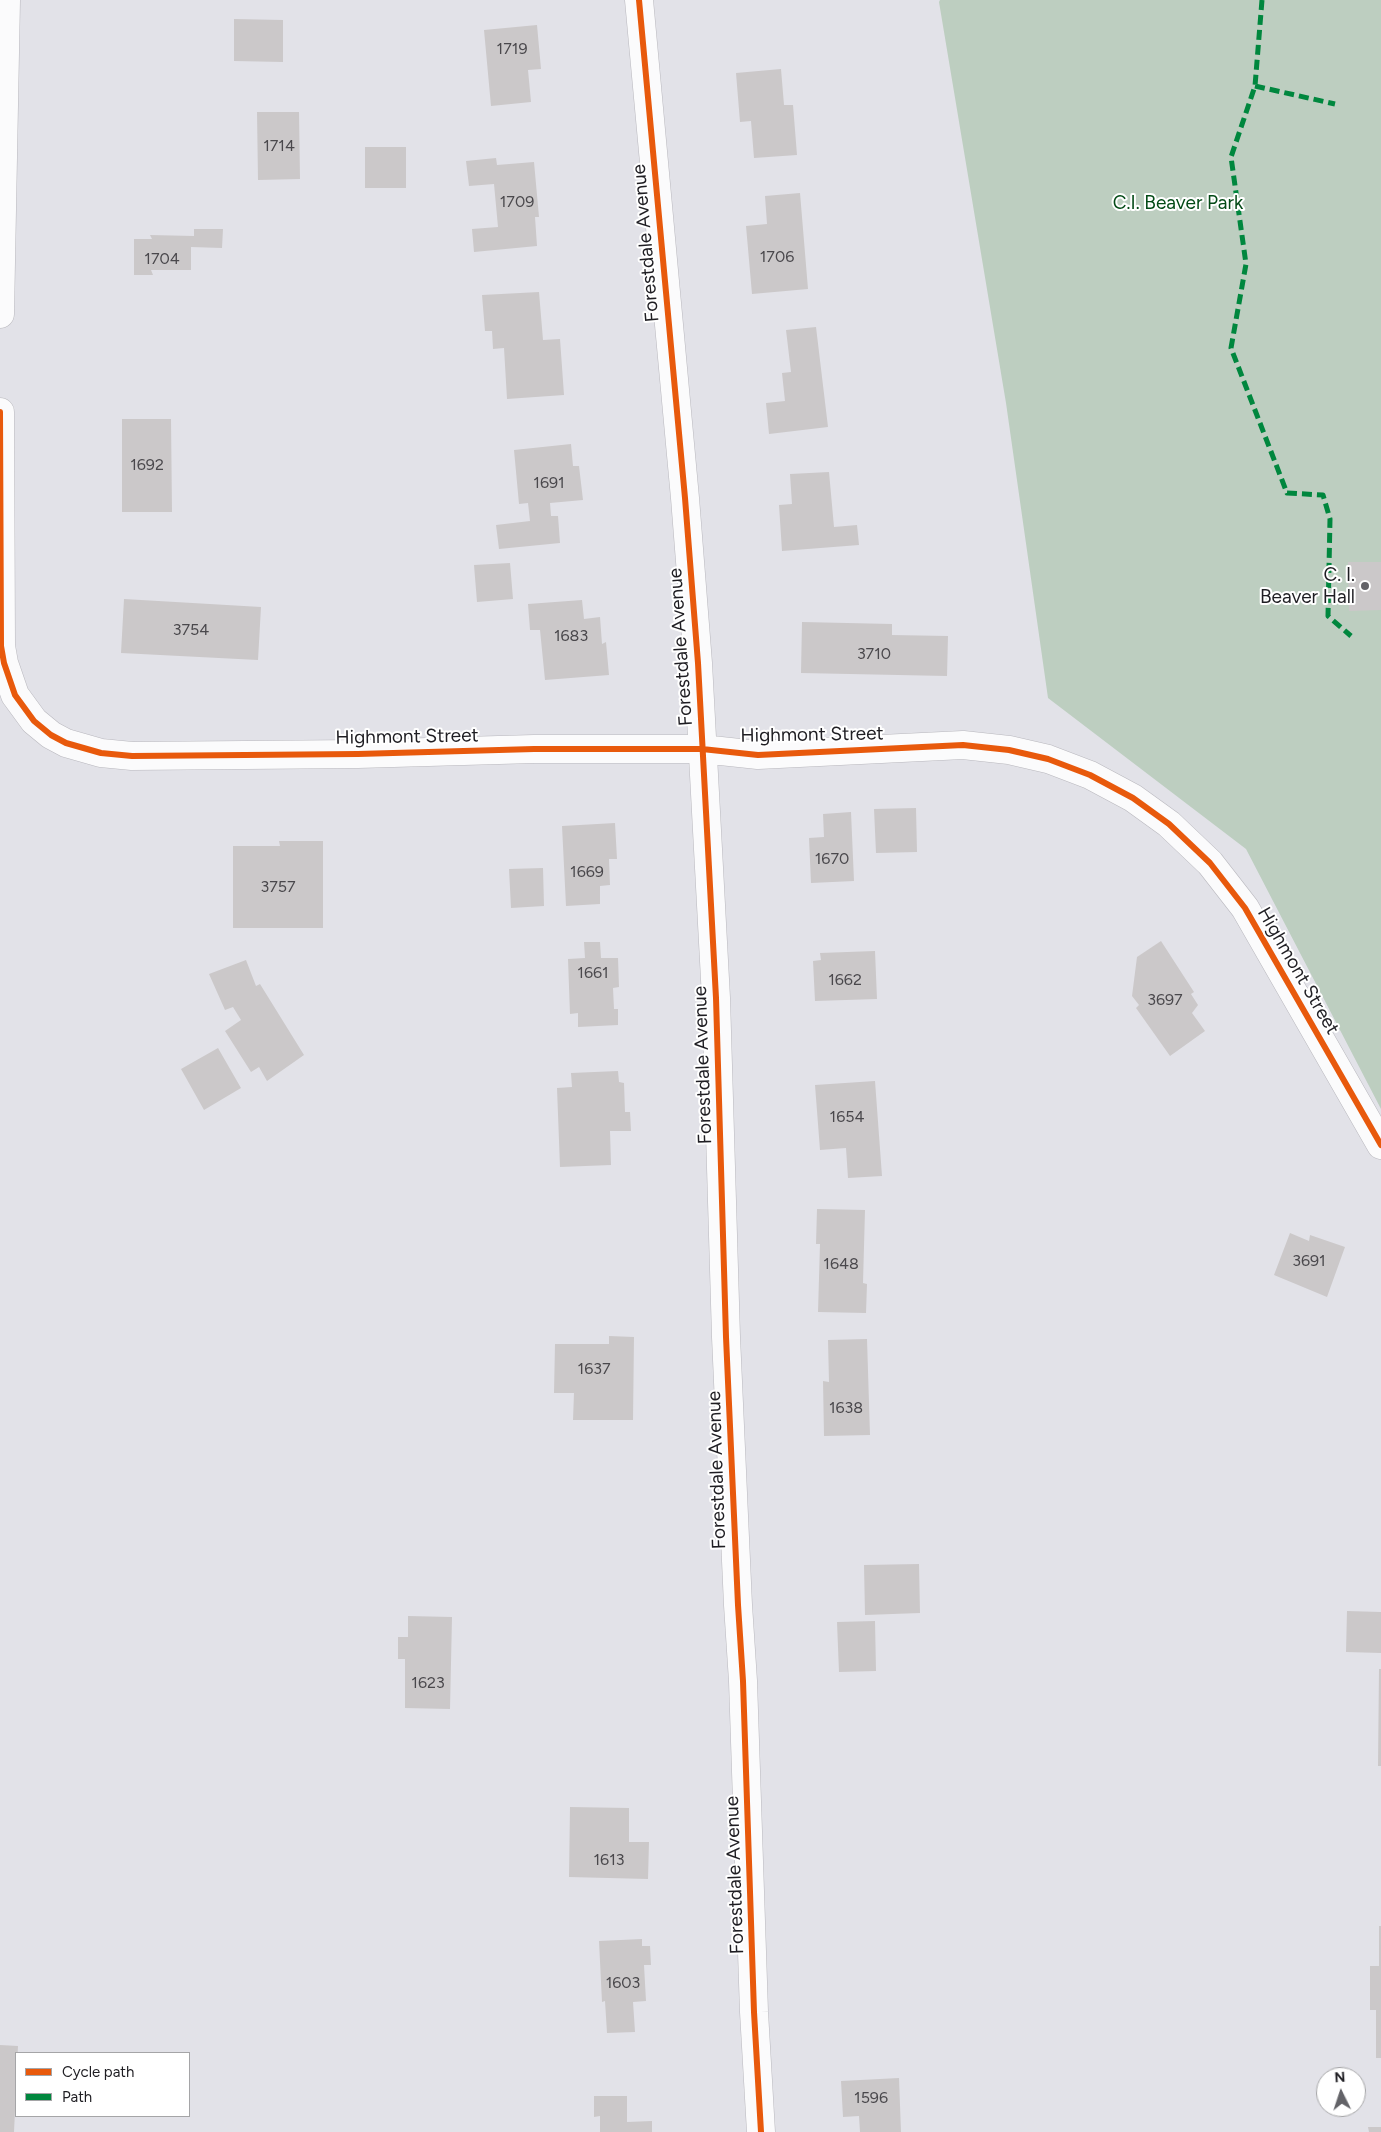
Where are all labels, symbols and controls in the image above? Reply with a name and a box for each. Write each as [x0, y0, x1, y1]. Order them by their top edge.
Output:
house number: 1719 [497, 39, 527, 59]
house number: 1714 [263, 136, 295, 156]
street label: Forestdale Avenue [628, 163, 664, 323]
house number: 1709 [500, 192, 534, 212]
park label: C.I. Beaver Park [1113, 192, 1243, 214]
house number: 1706 [760, 247, 794, 267]
house number: 1704 [144, 249, 180, 269]
house number: 1692 [130, 455, 164, 475]
house number: 1691 [533, 473, 565, 493]
place label: C. I. Beaver Hall [1260, 564, 1355, 608]
street label: Forestdale Avenue [664, 567, 698, 727]
marker: C. I. Beaver Hall [1359, 580, 1371, 592]
house number: 3754 [173, 620, 209, 640]
house number: 1683 [554, 626, 588, 646]
house number: 3710 [857, 644, 891, 664]
street label: Highmont Street [740, 722, 884, 748]
street label: Highmont Street [335, 724, 479, 750]
house number: 1670 [815, 849, 849, 869]
house number: 1669 [570, 862, 604, 882]
house number: 3757 [260, 877, 296, 897]
street label: Highmont Street [1252, 903, 1344, 1039]
house number: 1661 [577, 963, 609, 983]
house number: 1662 [828, 970, 862, 990]
street label: Forestdale Avenue [689, 985, 717, 1145]
house number: 3697 [1147, 990, 1183, 1010]
house number: 1654 [830, 1107, 864, 1127]
house number: 3691 [1292, 1251, 1326, 1271]
house number: 1648 [823, 1254, 859, 1274]
house number: 1637 [578, 1359, 610, 1379]
street label: Forestdale Avenue [703, 1390, 731, 1550]
house number: 1638 [829, 1398, 863, 1418]
house number: 1623 [411, 1673, 445, 1693]
street label: Forestdale Avenue [721, 1795, 749, 1955]
house number: 1613 [594, 1850, 624, 1870]
house number: 1603 [606, 1973, 640, 1993]
legend [15, 2052, 190, 2117]
text: Cycle path [62, 2063, 134, 2081]
north arrow [1316, 2067, 1366, 2117]
text: N [1334, 2069, 1346, 2086]
text: Path [62, 2088, 92, 2106]
house number: 1596 [854, 2088, 888, 2108]

